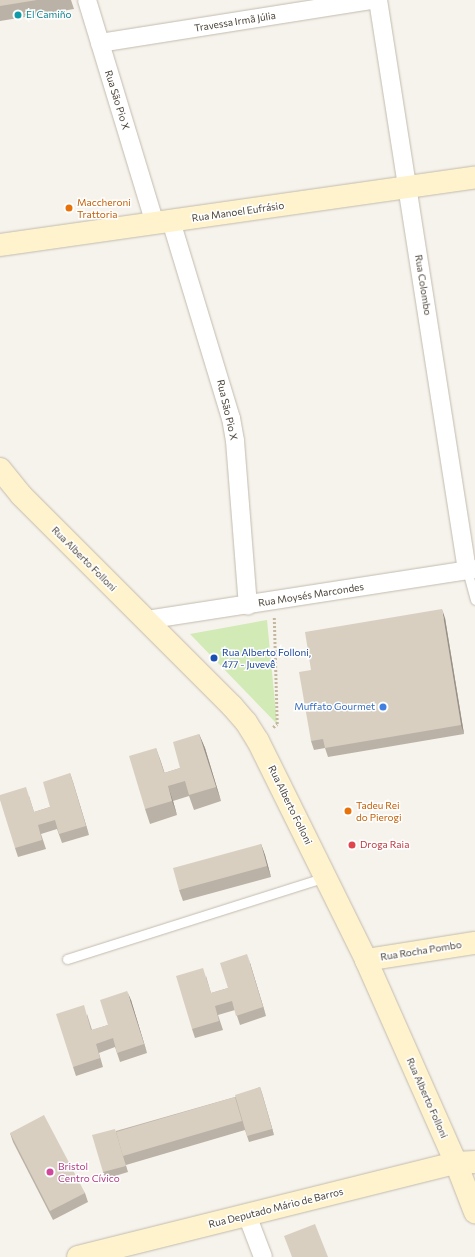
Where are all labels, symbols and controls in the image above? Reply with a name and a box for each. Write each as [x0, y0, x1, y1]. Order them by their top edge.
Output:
place label: El Camiño [26, 9, 71, 21]
marker: El Camiño [13, 10, 23, 20]
street label: Travessa Irmã Júlia [193, 10, 277, 34]
street label: Rua São Pio X [102, 69, 132, 131]
place label: Maccheroni Trattoria [77, 196, 131, 220]
street label: Rua Manoel Eufrásio [191, 200, 285, 224]
marker: Maccheroni Trattoria [64, 203, 74, 213]
street label: Rua Colombo [412, 254, 434, 316]
street label: Rua São Pio X [214, 379, 240, 441]
street label: Rua Alberto Folloni [49, 524, 119, 594]
street label: Rua Moysés Marcondes [257, 581, 365, 609]
place label: Rua Alberto Folloni, 477 - Juvevê [222, 646, 311, 670]
marker: Rua Alberto Folloni, 477 - Juvevê [209, 653, 219, 663]
place label: Muffato Gourmet [294, 701, 375, 713]
marker: Muffato Gourmet [378, 702, 388, 712]
street label: Rua Alberto Folloni [266, 763, 314, 847]
place label: Tadeu Rei do Pierogi [356, 799, 402, 822]
marker: Tadeu Rei do Pierogi [343, 806, 353, 816]
place label: Droga Raia [360, 839, 409, 851]
marker: Droga Raia [347, 840, 357, 850]
street label: Rua Rocha Pombo [379, 939, 463, 963]
street label: Rua Alberto Folloni [404, 1056, 450, 1140]
place label: Bristol Centro Cívico [58, 1160, 120, 1184]
marker: Bristol Centro Cívico [45, 1167, 55, 1177]
street label: Rua Deputado Mário de Barros [207, 1185, 345, 1231]

